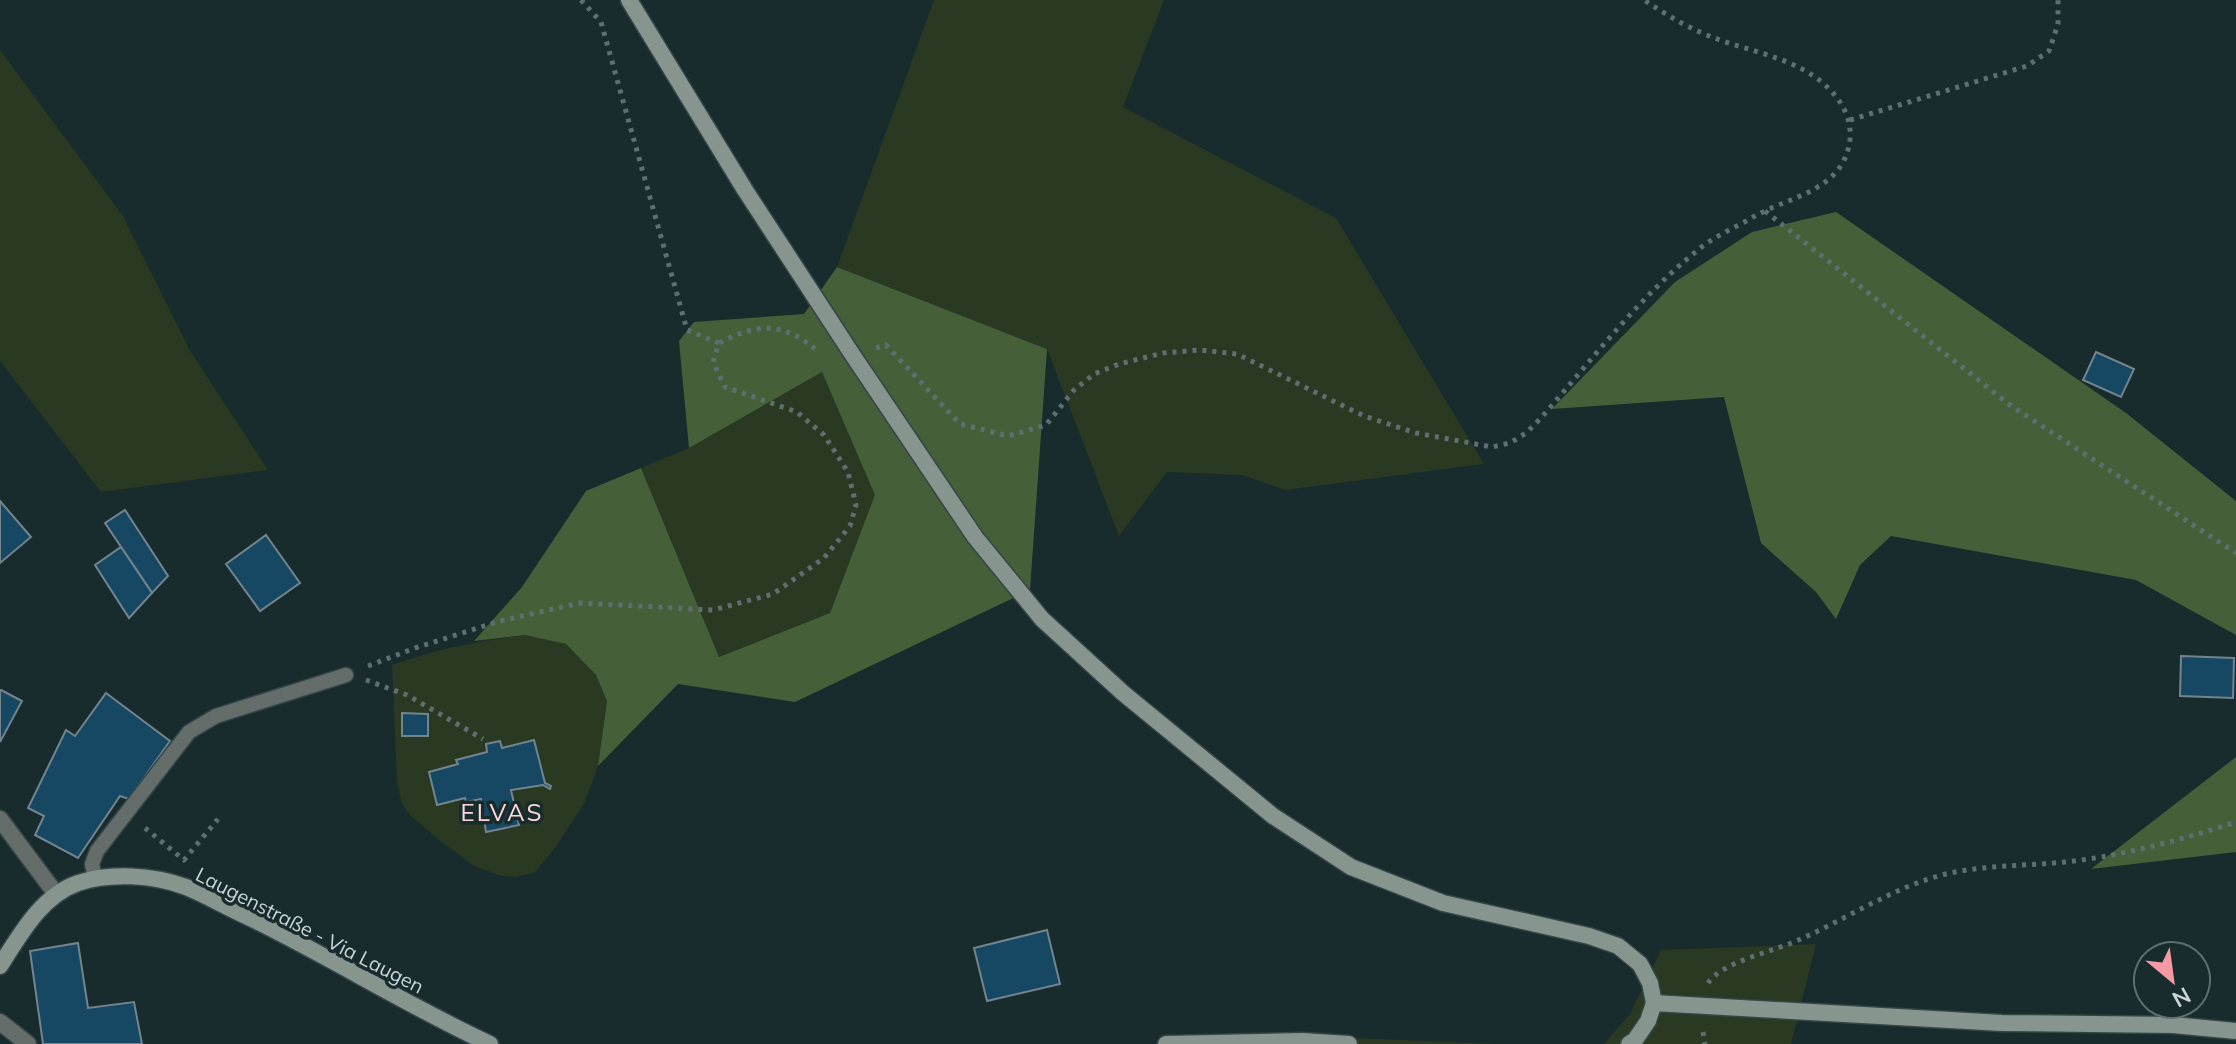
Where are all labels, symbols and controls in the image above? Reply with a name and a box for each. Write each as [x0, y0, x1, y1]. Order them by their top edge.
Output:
district label: ELVAS [461, 797, 543, 827]
street label: Laugenstraße - Via Laugen [192, 862, 428, 998]
north arrow [2132, 940, 2212, 1020]
text: N [2168, 981, 2196, 1014]

